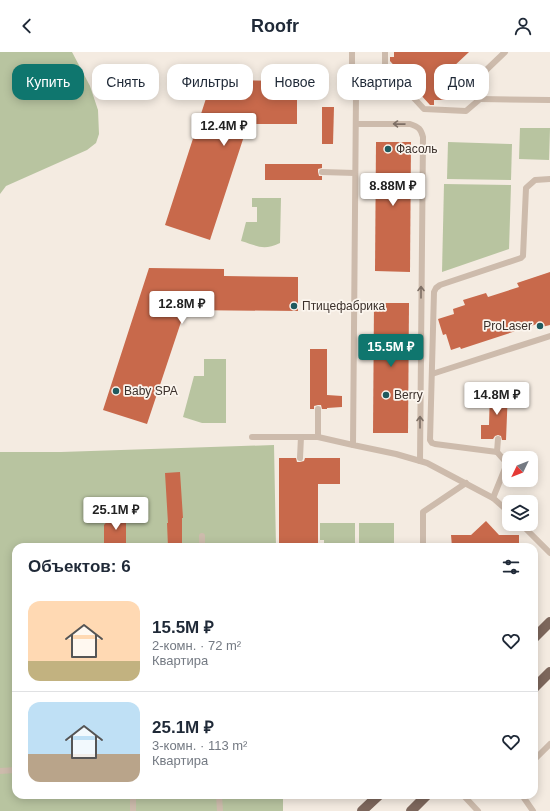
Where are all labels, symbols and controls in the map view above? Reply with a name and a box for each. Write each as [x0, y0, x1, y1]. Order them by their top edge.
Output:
icon: back [16, 15, 38, 37]
icon: person [512, 15, 534, 37]
text: Roofr [251, 16, 299, 36]
chip: Купить [12, 64, 84, 100]
chip: Снять [92, 64, 159, 100]
chip: Фильтры [167, 64, 253, 100]
chip: Новое [261, 64, 329, 100]
chip: Квартира [337, 64, 426, 100]
chip: Дом [434, 64, 489, 100]
pin: 12.4M ₽ [187, 113, 261, 147]
text: 12.4M ₽ [200, 118, 248, 133]
one-way arrow [393, 120, 406, 128]
place label: Фасоль [396, 142, 438, 156]
marker: Фасоль [383, 144, 393, 154]
pin: 8.88M ₽ [356, 173, 430, 207]
text: 8.88M ₽ [369, 178, 417, 193]
one-way arrow [417, 286, 425, 299]
pin: 12.8M ₽ [145, 291, 219, 325]
text: 12.8M ₽ [158, 296, 206, 311]
place label: Птицефабрика [302, 299, 386, 313]
marker: Птицефабрика [289, 301, 299, 311]
place label: ProLaser [483, 319, 532, 333]
marker: ProLaser [535, 321, 545, 331]
pin: 15.5M ₽ [354, 334, 428, 368]
text: 15.5M ₽ [367, 339, 415, 354]
pin: 14.8M ₽ [460, 382, 534, 416]
place label: Baby SPA [124, 384, 178, 398]
marker: Baby SPA [111, 386, 121, 396]
text: 14.8M ₽ [473, 387, 521, 402]
place label: Berry [394, 388, 423, 402]
marker: Berry [381, 390, 391, 400]
one-way arrow [416, 416, 424, 429]
north arrow [502, 451, 538, 487]
map controls [502, 451, 538, 531]
button: layers [502, 495, 538, 531]
pin: 25.1M ₽ [79, 497, 153, 531]
text: 25.1M ₽ [92, 502, 140, 517]
icon: filters [500, 556, 522, 578]
text: Объектов: 6 [28, 557, 131, 576]
icon: home [60, 617, 108, 665]
text: 15.5M ₽ [152, 618, 214, 637]
icon: heart [500, 630, 522, 652]
text: 2-комн. · 72 m² [152, 638, 241, 653]
text: Квартира [152, 653, 208, 668]
icon: home [60, 718, 108, 766]
text: 25.1M ₽ [152, 718, 214, 737]
icon: heart [500, 731, 522, 753]
text: 3-комн. · 113 m² [152, 738, 247, 753]
text: Квартира [152, 753, 208, 768]

